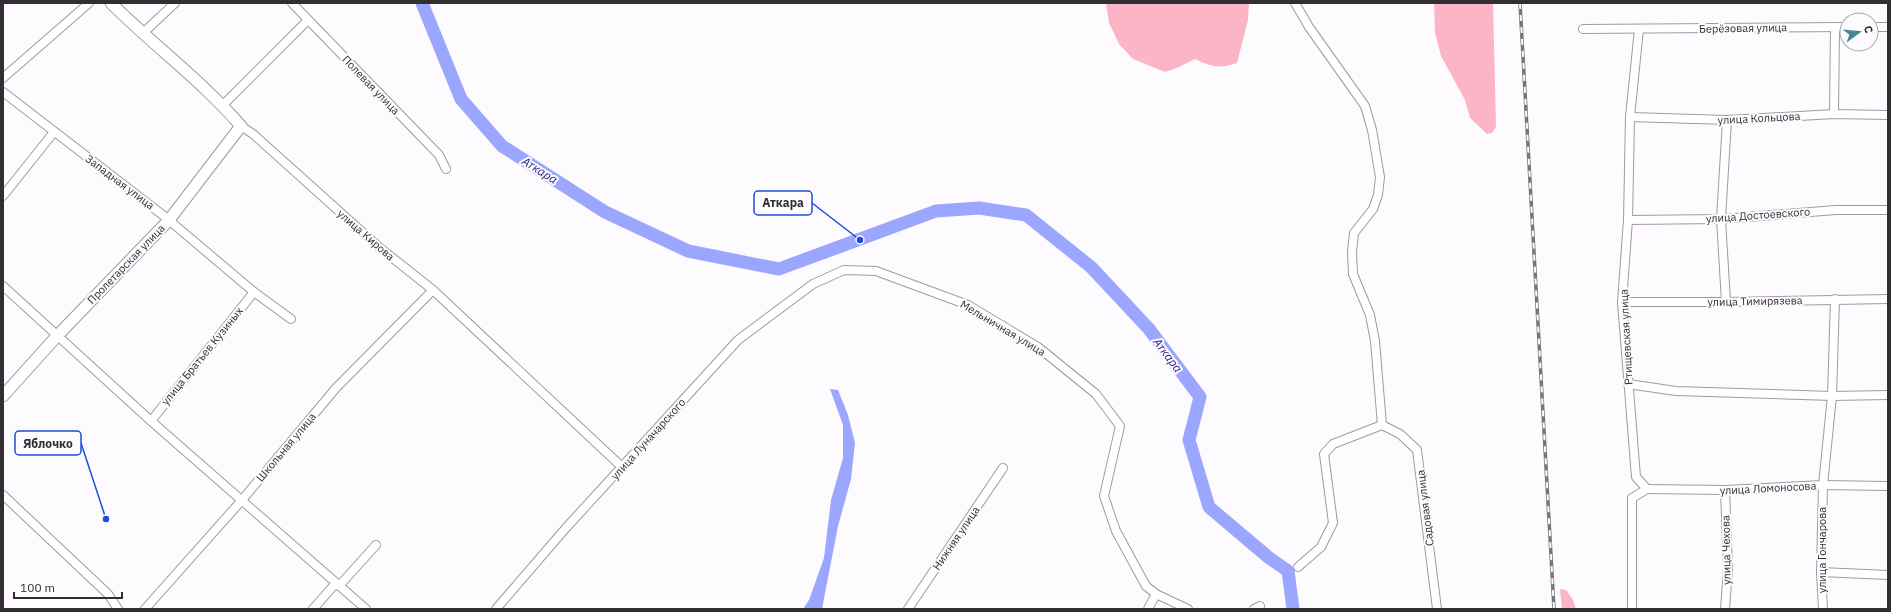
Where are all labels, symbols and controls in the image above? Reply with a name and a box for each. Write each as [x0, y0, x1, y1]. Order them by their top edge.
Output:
north arrow [1839, 12, 1879, 52]
street label: Берёзовая улица [1699, 20, 1787, 36]
text: С [1861, 24, 1876, 35]
street label: Полевая улица [339, 52, 403, 118]
street label: улица Кольцова [1717, 109, 1801, 127]
street label: Западная улица [83, 152, 157, 213]
water label: Аткара [518, 153, 561, 187]
callout: Аткара [754, 191, 812, 215]
text: Аткара [762, 195, 804, 210]
street label: улица Достоевского [1705, 204, 1811, 226]
street label: улица Кирова [335, 206, 398, 264]
street label: Пролетарская улица [84, 221, 168, 307]
street label: Ртищевская улица [1616, 289, 1636, 385]
street label: улица Тимирязева [1707, 293, 1803, 309]
street label: Мельничная улица [958, 297, 1048, 359]
street label: улица Братьев Кузиных [158, 304, 246, 408]
water label: Аткара [1150, 334, 1186, 375]
street label: улица Луначарского [608, 395, 688, 483]
street label: Школьная улица [253, 410, 319, 484]
callout: Яблочко [15, 431, 81, 455]
text: Яблочко [23, 436, 73, 451]
street label: Садовая улица [1413, 469, 1437, 547]
street label: улица Ломоносова [1719, 478, 1817, 498]
street label: Нижняя улица [929, 503, 983, 573]
street label: улица Гончарова [1815, 507, 1829, 593]
street label: улица Чехова [1718, 515, 1734, 585]
scale bar [14, 574, 122, 600]
text: 100 m [20, 580, 55, 595]

